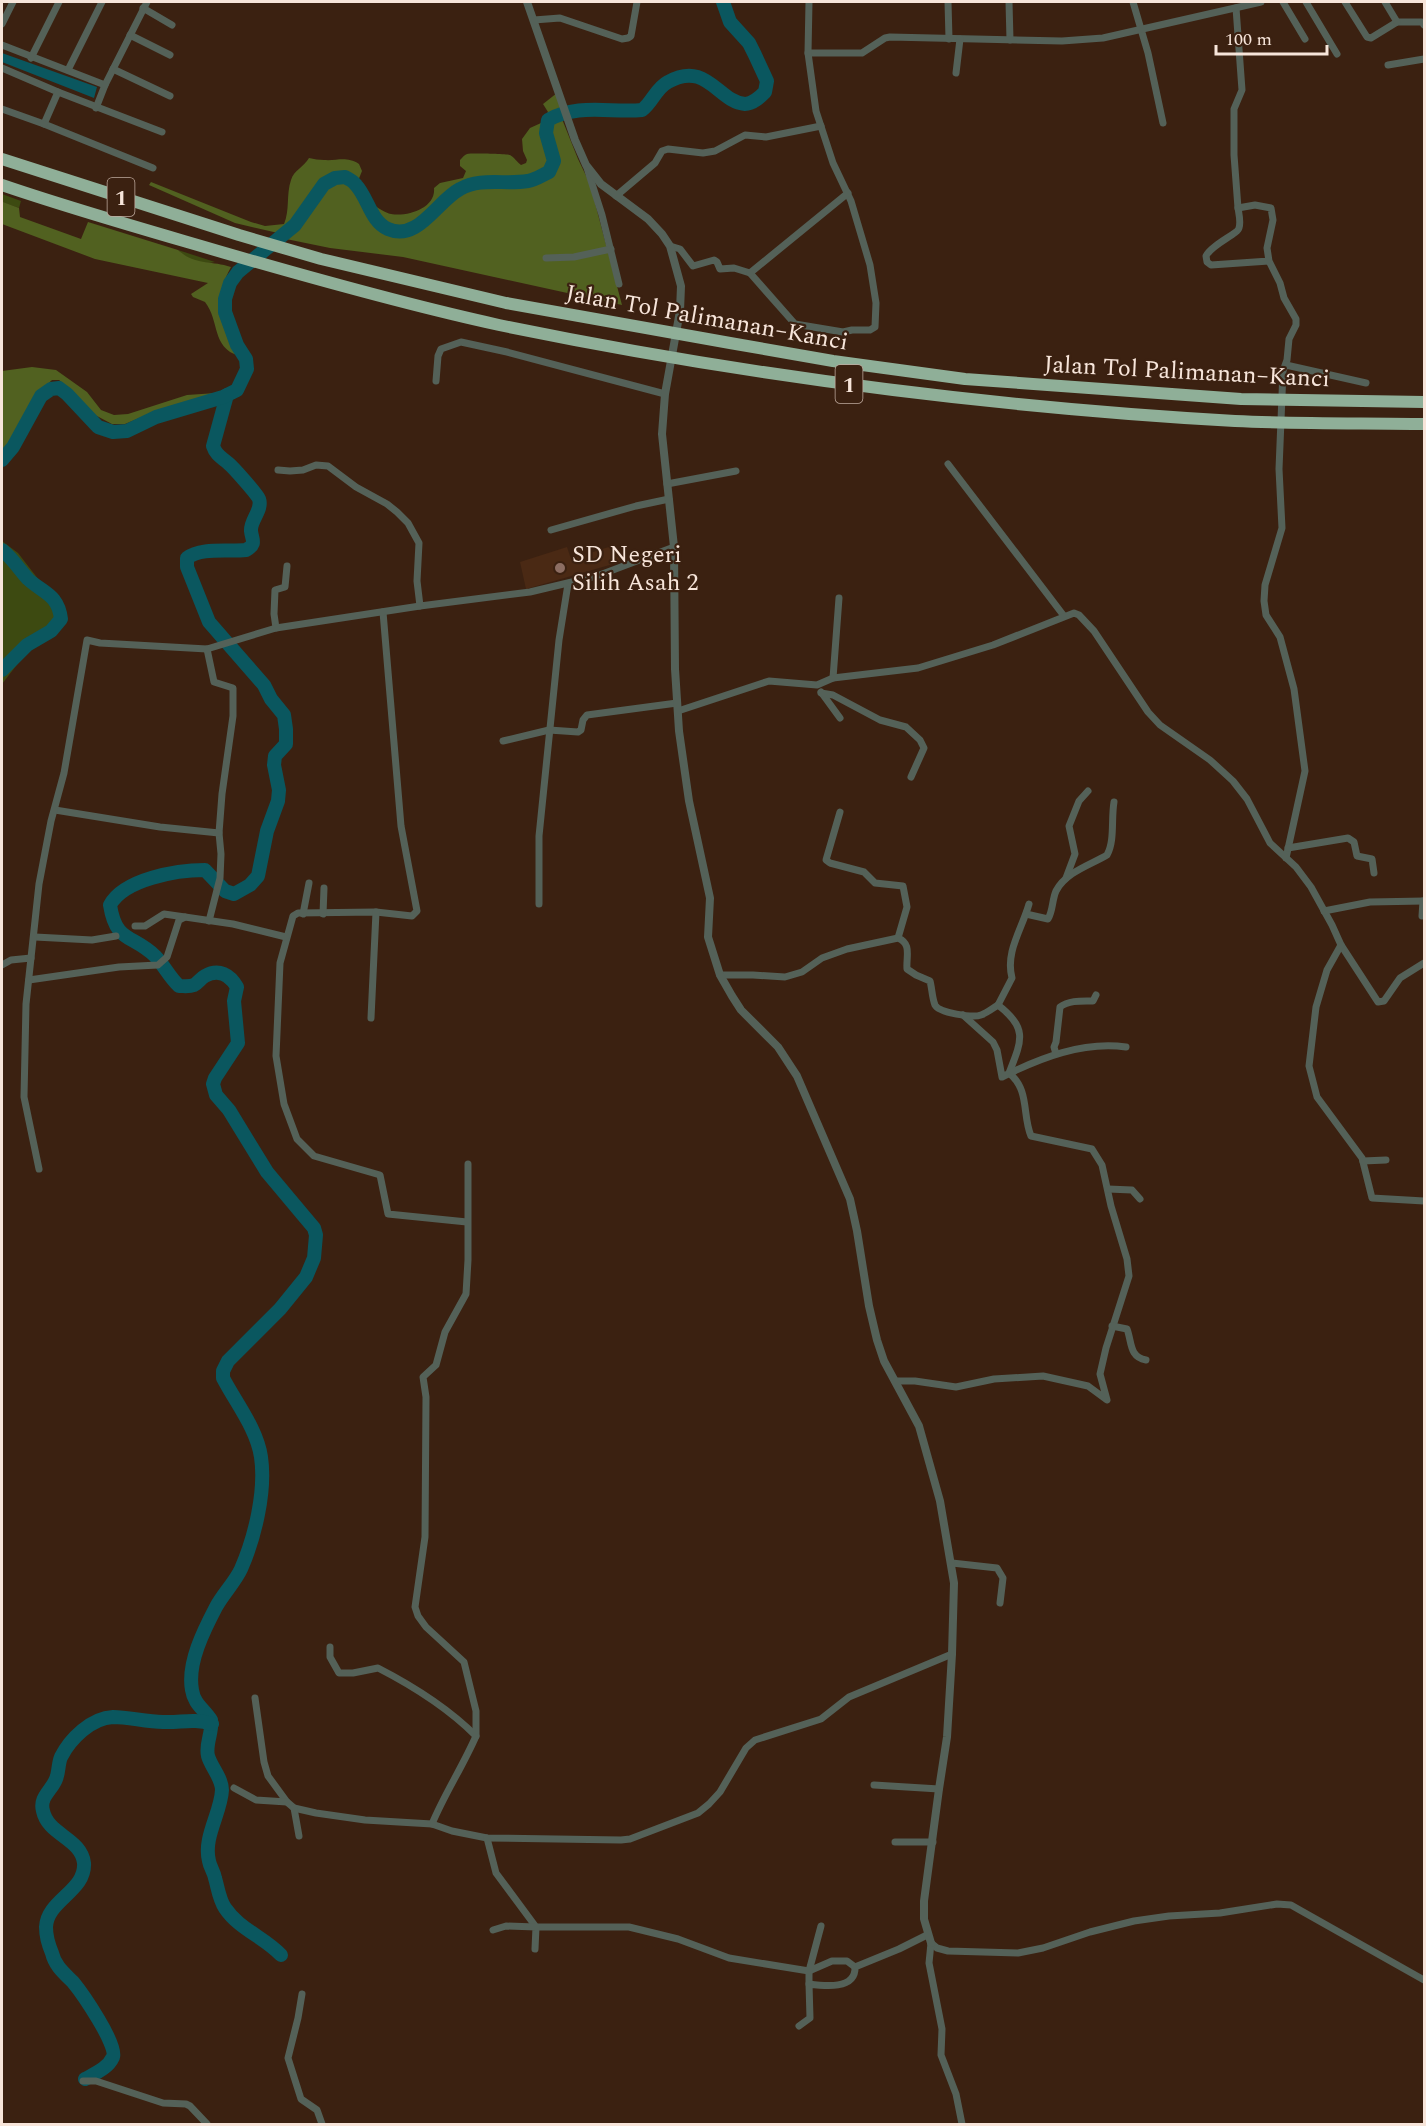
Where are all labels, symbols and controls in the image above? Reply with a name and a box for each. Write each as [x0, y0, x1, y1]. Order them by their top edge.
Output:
scale bar [1216, 18, 1327, 56]
text: 100 m [1225, 26, 1272, 53]
road number: 1 [108, 178, 134, 216]
street label: Jalan Tol Palimanan–Kanci [563, 275, 851, 361]
street label: Jalan Tol Palimanan–Kanci [1043, 347, 1331, 397]
road number: 1 [836, 365, 862, 403]
place label: SD Negeri Silih Asah 2 [572, 537, 699, 601]
marker: SD Negeri Silih Asah 2 [553, 561, 567, 575]

